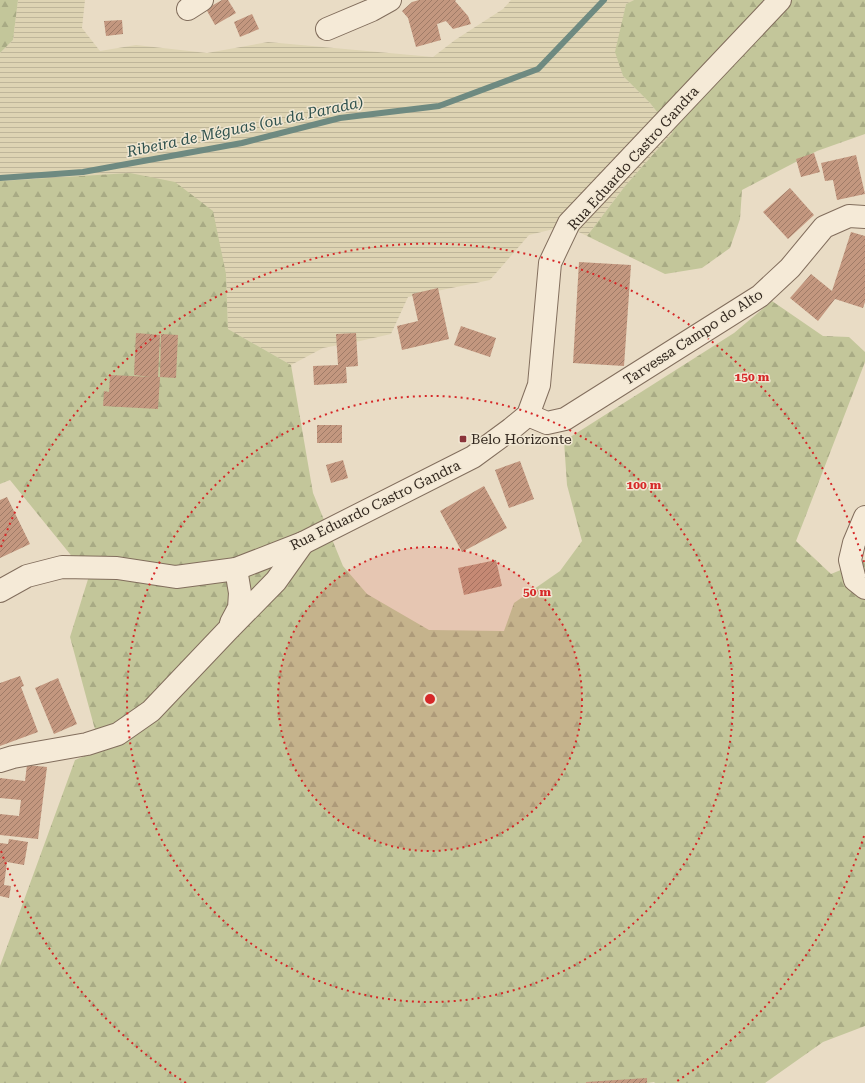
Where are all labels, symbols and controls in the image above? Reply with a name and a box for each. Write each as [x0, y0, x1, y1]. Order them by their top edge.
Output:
street label: Rua Eduardo Castro Gandra [564, 83, 702, 233]
water label: Ribeira de Méguas (ou da Parada) [124, 93, 365, 161]
street label: Tarvessa Campo do Alto [620, 286, 766, 388]
text: 150 m [735, 370, 770, 384]
place label: Belo Horizonte [471, 431, 572, 447]
marker: Belo Horizonte [458, 434, 468, 444]
street label: Rua Eduardo Castro Gandra [287, 457, 463, 553]
text: 100 m [627, 478, 662, 492]
text: 50 m [523, 585, 551, 599]
centre of rings [423, 692, 437, 706]

